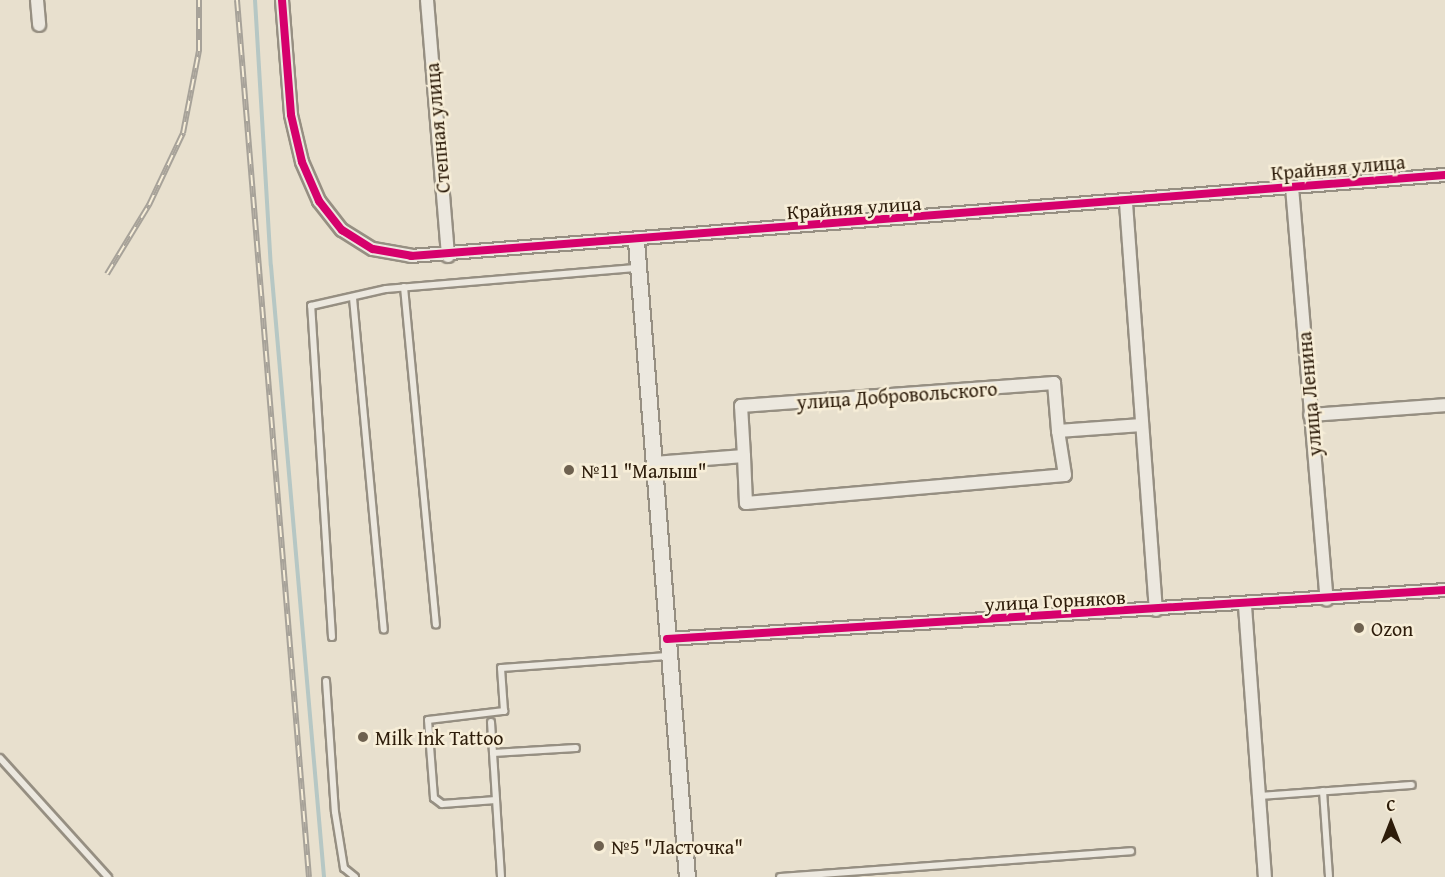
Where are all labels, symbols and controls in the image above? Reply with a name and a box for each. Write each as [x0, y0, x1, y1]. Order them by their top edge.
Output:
street label: Степная улица [419, 62, 455, 194]
street label: Крайняя улица [1270, 149, 1406, 185]
street label: Крайняя улица [786, 190, 922, 224]
street label: улица Ленина [1292, 331, 1326, 457]
street label: улица Добровольского [796, 376, 998, 414]
place label: №11 "Малыш" [581, 458, 706, 482]
marker: №11 "Малыш" [562, 463, 576, 477]
street label: улица Горняков [984, 584, 1126, 616]
place label: Ozon [1371, 616, 1413, 640]
marker: Ozon [1352, 621, 1366, 635]
place label: Milk Ink Tattoo [375, 725, 504, 749]
marker: Milk Ink Tattoo [356, 730, 370, 744]
north arrow [1361, 793, 1421, 853]
text: С [1386, 793, 1396, 817]
place label: №5 "Ласточка" [611, 834, 743, 858]
marker: №5 "Ласточка" [592, 839, 606, 853]

